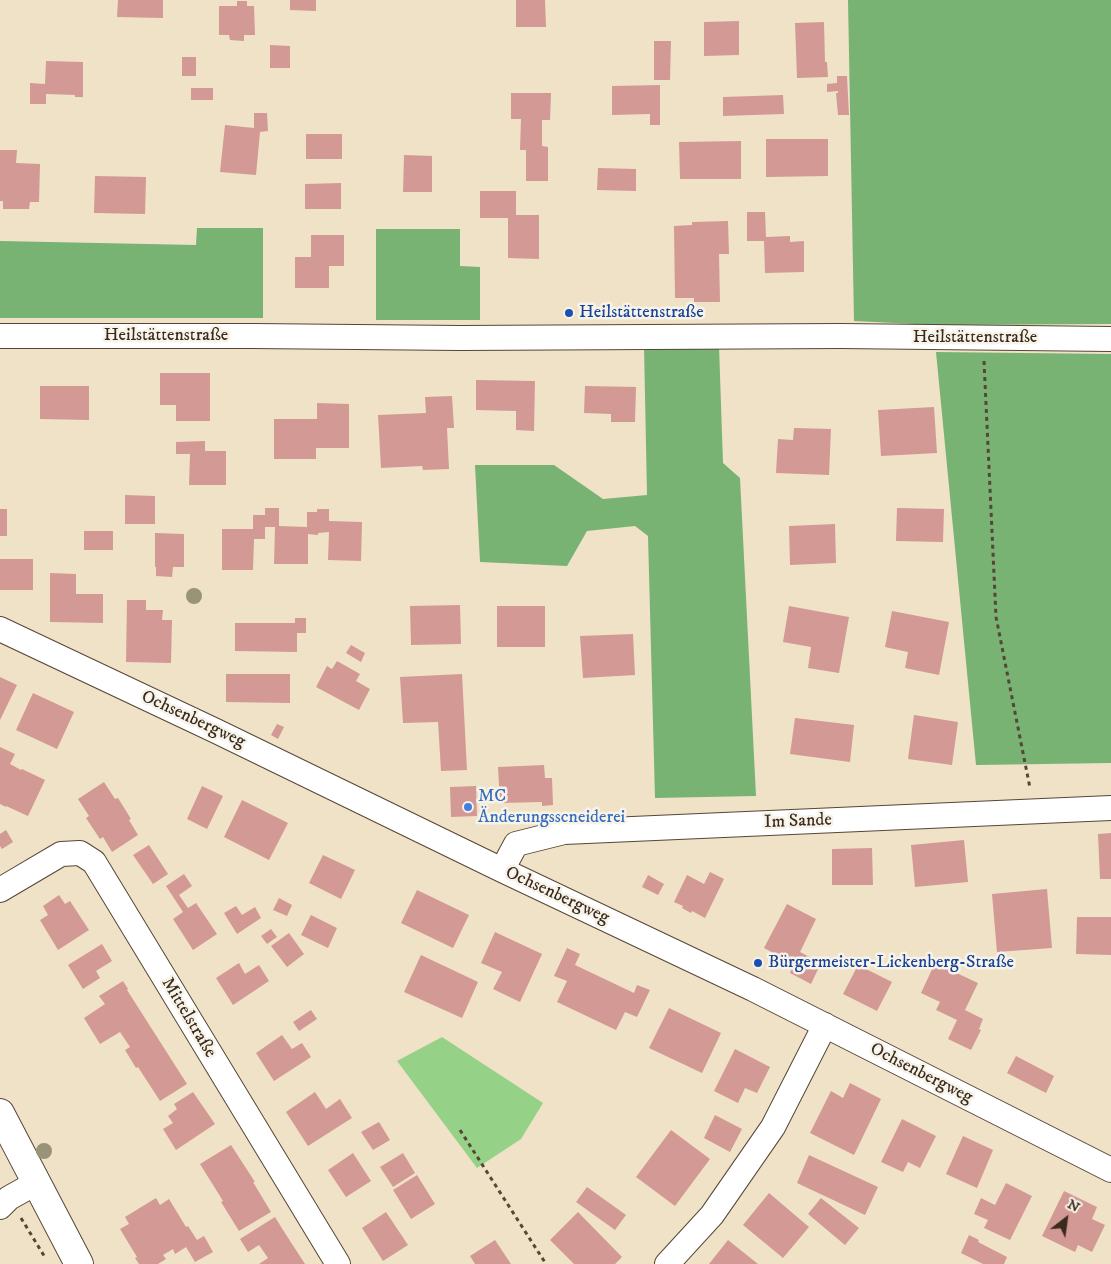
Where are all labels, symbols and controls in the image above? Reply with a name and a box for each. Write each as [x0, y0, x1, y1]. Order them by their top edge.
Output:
place label: Heilstättenstraße [579, 302, 704, 324]
marker: Heilstättenstraße [563, 307, 575, 319]
street label: Heilstättenstraße [104, 325, 228, 347]
street label: Heilstättenstraße [913, 327, 1037, 349]
street label: Ochsenbergweg [138, 686, 248, 754]
place label: MC Änderungsscneiderei [478, 786, 625, 829]
marker: MC Änderungsscneiderei [462, 801, 474, 813]
street label: Im Sande [764, 810, 832, 834]
street label: Ochsenbergweg [502, 862, 612, 930]
place label: Bürgermeister-Lickenberg-Straße [768, 952, 1014, 974]
marker: Bürgermeister-Lickenberg-Straße [752, 957, 764, 969]
street label: Mittelstraße [156, 974, 220, 1062]
street label: Ochsenbergweg [866, 1039, 976, 1109]
north arrow [1041, 1194, 1091, 1244]
text: N [1064, 1195, 1083, 1217]

